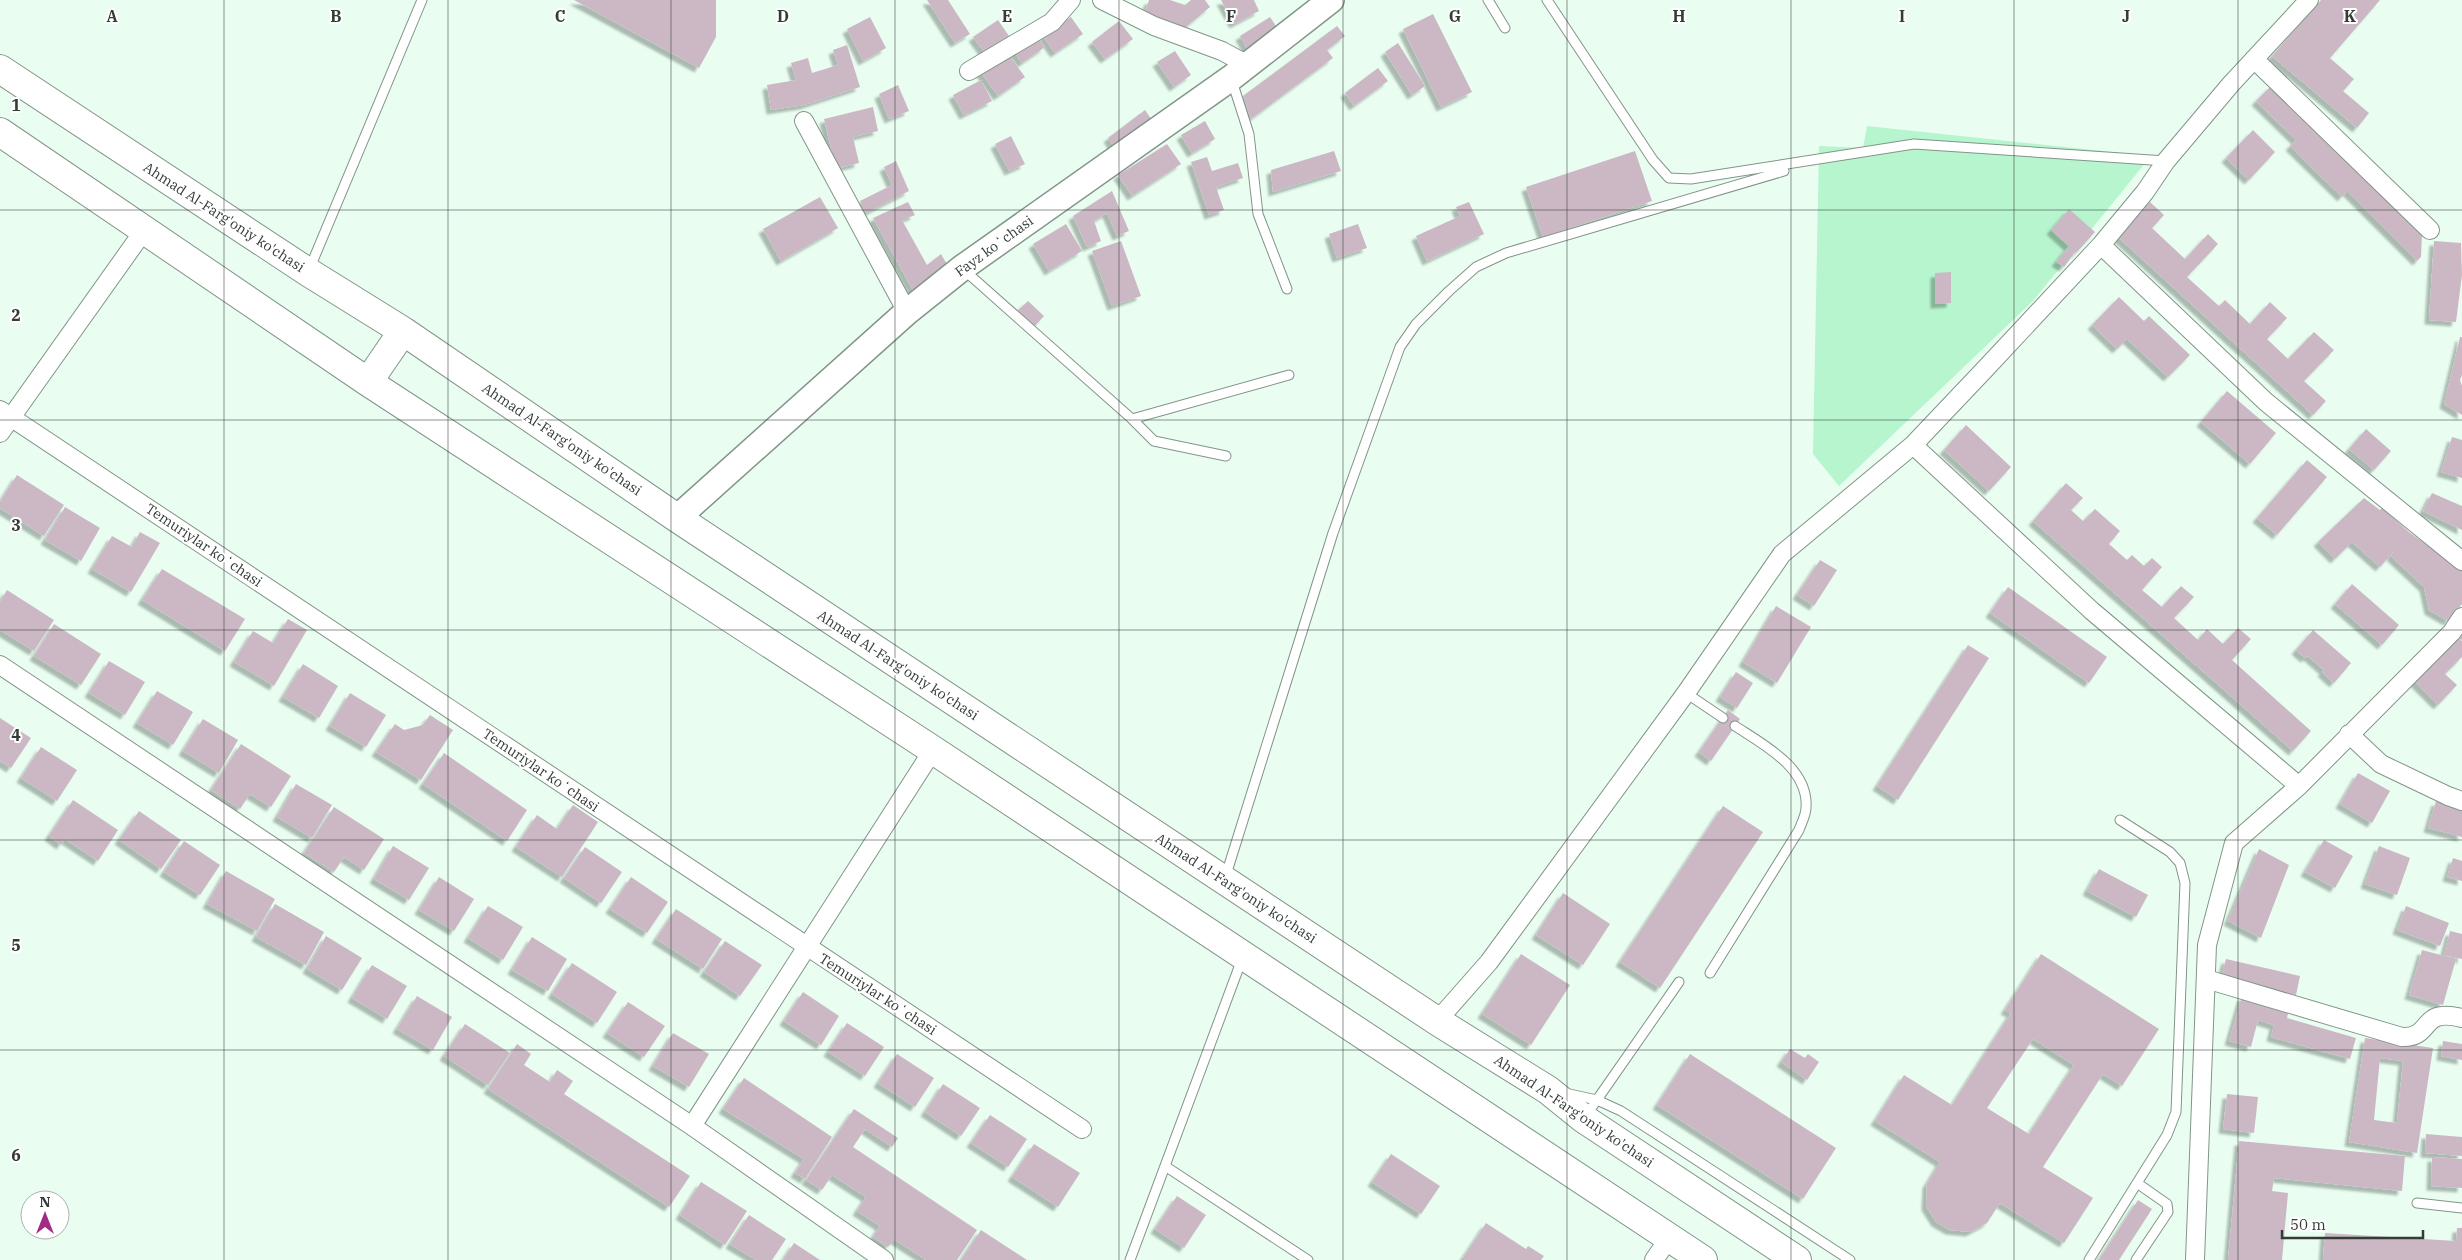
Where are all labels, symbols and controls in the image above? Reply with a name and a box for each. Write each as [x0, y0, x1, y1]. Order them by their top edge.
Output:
text: A [106, 6, 118, 26]
text: B [330, 6, 342, 26]
text: C [555, 6, 565, 26]
text: D [777, 6, 789, 26]
text: E [1002, 6, 1012, 26]
text: F [1226, 6, 1236, 26]
text: G [1449, 6, 1461, 26]
text: H [1673, 6, 1686, 26]
text: I [1899, 6, 1905, 26]
text: J [2122, 6, 2130, 26]
text: K [2344, 6, 2357, 26]
text: 1 [11, 95, 21, 115]
street label: Ahmad Al-Farg'oniy ko'chasi [140, 158, 308, 276]
street label: Fayz koʻchasi [951, 211, 1037, 281]
text: 2 [11, 305, 21, 325]
street label: Ahmad Al-Farg'oniy ko'chasi [479, 379, 645, 499]
street label: Temuriylar koʻchasi [142, 499, 266, 591]
text: 3 [11, 515, 21, 535]
street label: Ahmad Al-Farg'oniy ko'chasi [814, 606, 982, 724]
street label: Temuriylar koʻchasi [479, 724, 603, 816]
text: 4 [11, 725, 21, 745]
street label: Ahmad Al-Farg'oniy ko'chasi [1152, 829, 1320, 947]
text: 5 [11, 935, 21, 955]
street label: Temuriylar koʻchasi [816, 949, 940, 1039]
street label: Ahmad Al-Farg'oniy ko'chasi [1491, 1051, 1657, 1171]
text: 6 [11, 1145, 21, 1165]
north arrow [20, 1190, 70, 1240]
text: N [39, 1193, 51, 1211]
scale bar [2282, 1208, 2423, 1240]
text: 50 m [2290, 1215, 2326, 1234]

